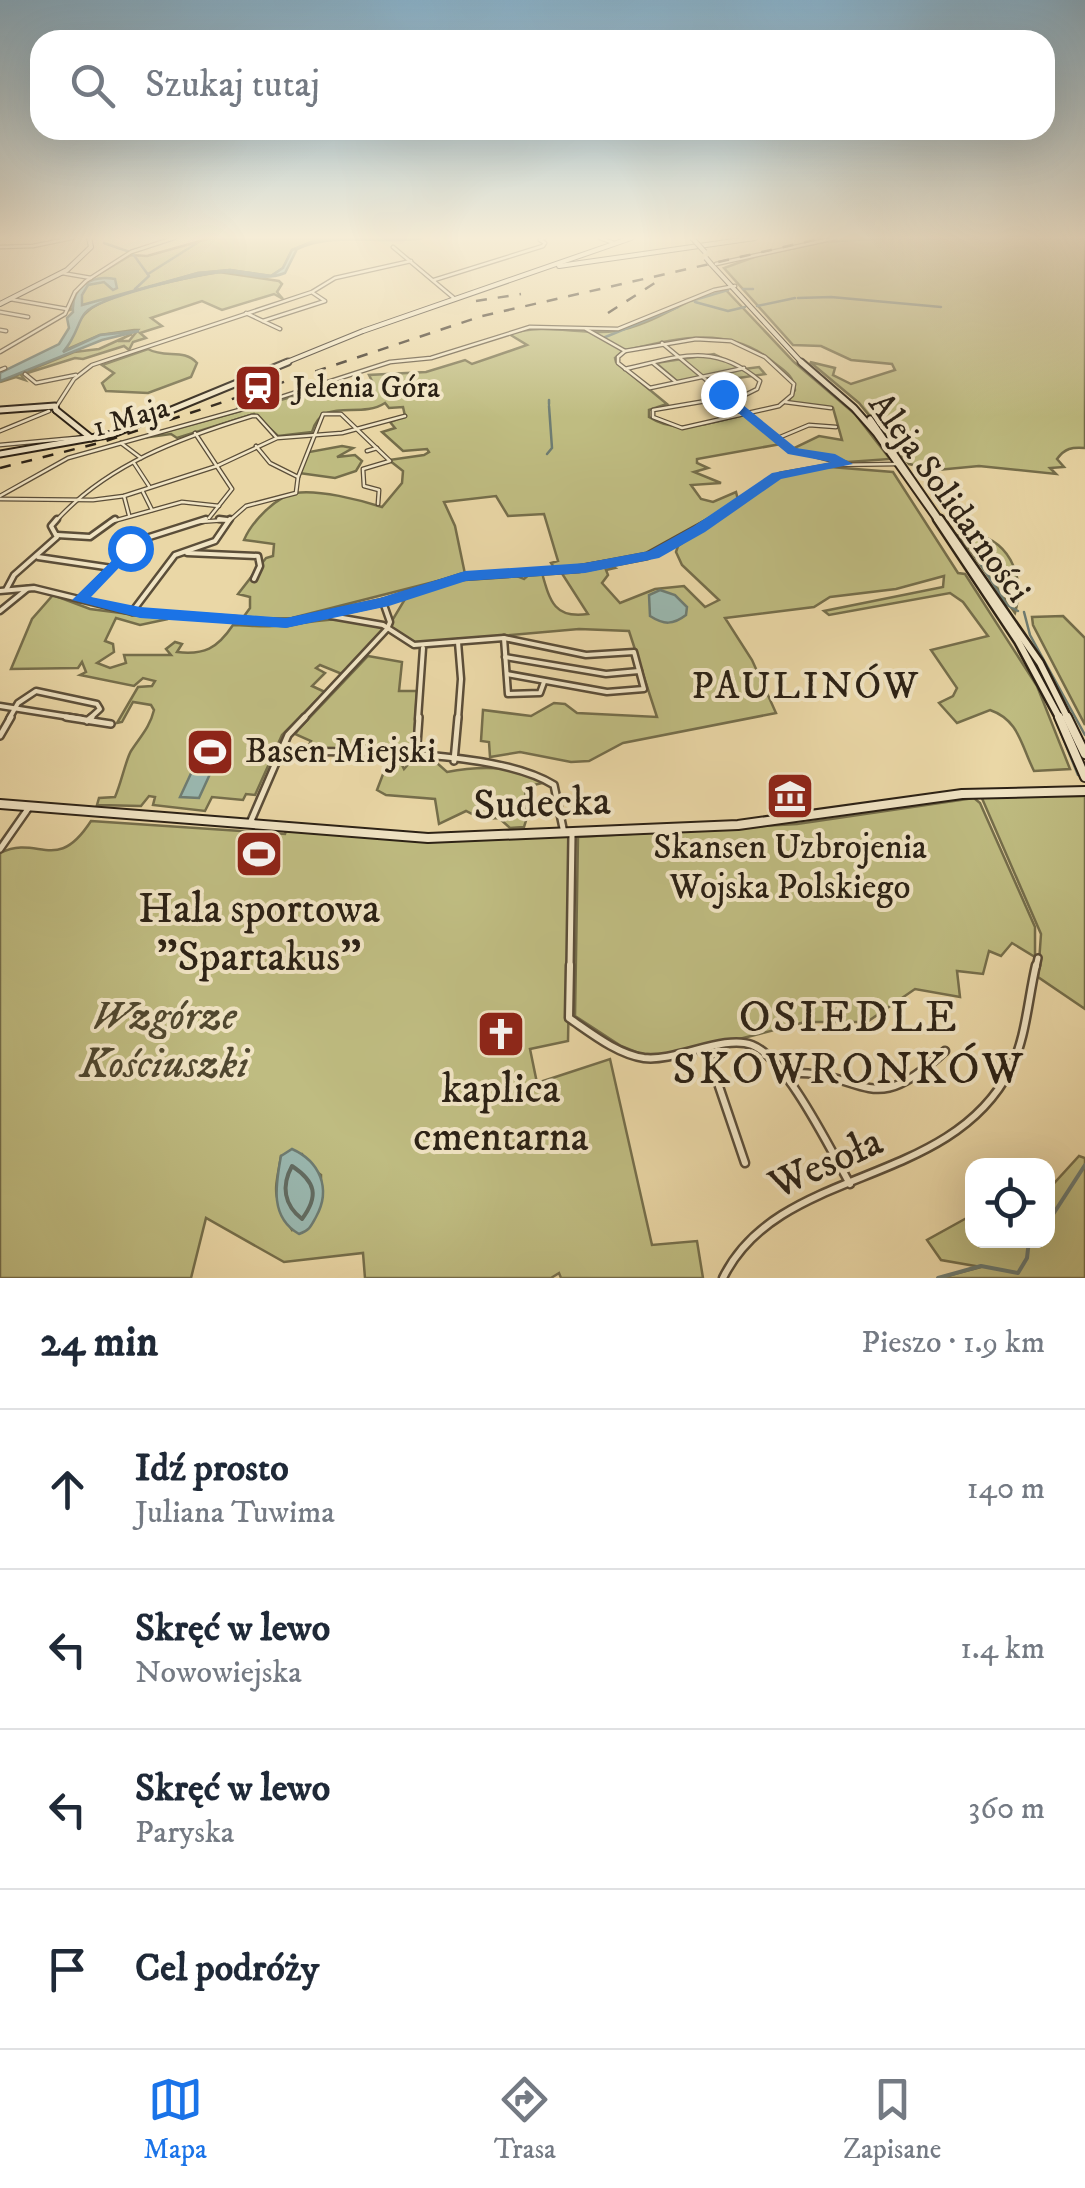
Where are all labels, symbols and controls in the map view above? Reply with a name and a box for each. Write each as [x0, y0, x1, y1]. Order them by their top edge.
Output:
search box [30, 30, 1055, 140]
icon: search [65, 58, 120, 113]
text: Szukaj tutaj [145, 61, 320, 109]
station icon: Jelenia Góra [232, 362, 284, 414]
place label: Jelenia Góra [290, 370, 440, 407]
route end [701, 372, 747, 418]
street label: Aleja Solidarności [858, 384, 1040, 612]
street label: 1 Maja [89, 389, 174, 446]
route start [108, 526, 154, 572]
district label: PAULINÓW [691, 663, 921, 711]
sports icon: Basen Miejski [184, 726, 236, 778]
place label: Basen Miejski [245, 730, 436, 774]
museum icon: Skansen Uzbrojenia Wojska Polskiego [764, 770, 816, 822]
street label: Sudecka [472, 776, 612, 832]
place label: Skansen Uzbrojenia Wojska Polskiego [653, 826, 927, 910]
sports icon: Hala sportowa "Spartakus" [233, 828, 285, 880]
place label: Hala sportowa "Spartakus" [138, 884, 380, 984]
district label: OSIEDLE SKOWRONKÓW [673, 990, 1025, 1098]
park label: Wzgórze Kościuszki [78, 991, 250, 1091]
church icon: kaplica cmentarna [475, 1008, 527, 1060]
place label: kaplica cmentarna [413, 1064, 589, 1164]
street label: Wesoła [760, 1116, 891, 1212]
map controls [965, 1158, 1055, 1248]
button: locate [965, 1158, 1055, 1248]
text: 24 min [40, 1317, 158, 1369]
text: Pieszo · 1.9 km [861, 1323, 1045, 1363]
text: Idź prosto [135, 1445, 289, 1493]
icon: ahead [40, 1462, 95, 1517]
text: 140 m [967, 1469, 1045, 1509]
text: Juliana Tuwima [135, 1493, 335, 1533]
text: Skręć w lewo [135, 1605, 330, 1653]
icon: left [40, 1622, 95, 1677]
text: 1.4 km [960, 1629, 1045, 1669]
text: Nowowiejska [135, 1653, 302, 1693]
text: Skręć w lewo [135, 1765, 330, 1813]
icon: left [40, 1782, 95, 1837]
text: 360 m [968, 1789, 1045, 1829]
text: Paryska [135, 1813, 234, 1853]
icon: arrive [40, 1942, 95, 1997]
text: Cel podróży [135, 1945, 319, 1993]
tab: Mapa [144, 2072, 207, 2167]
tab: Trasa [494, 2072, 556, 2167]
tab: Zapisane [843, 2072, 941, 2167]

